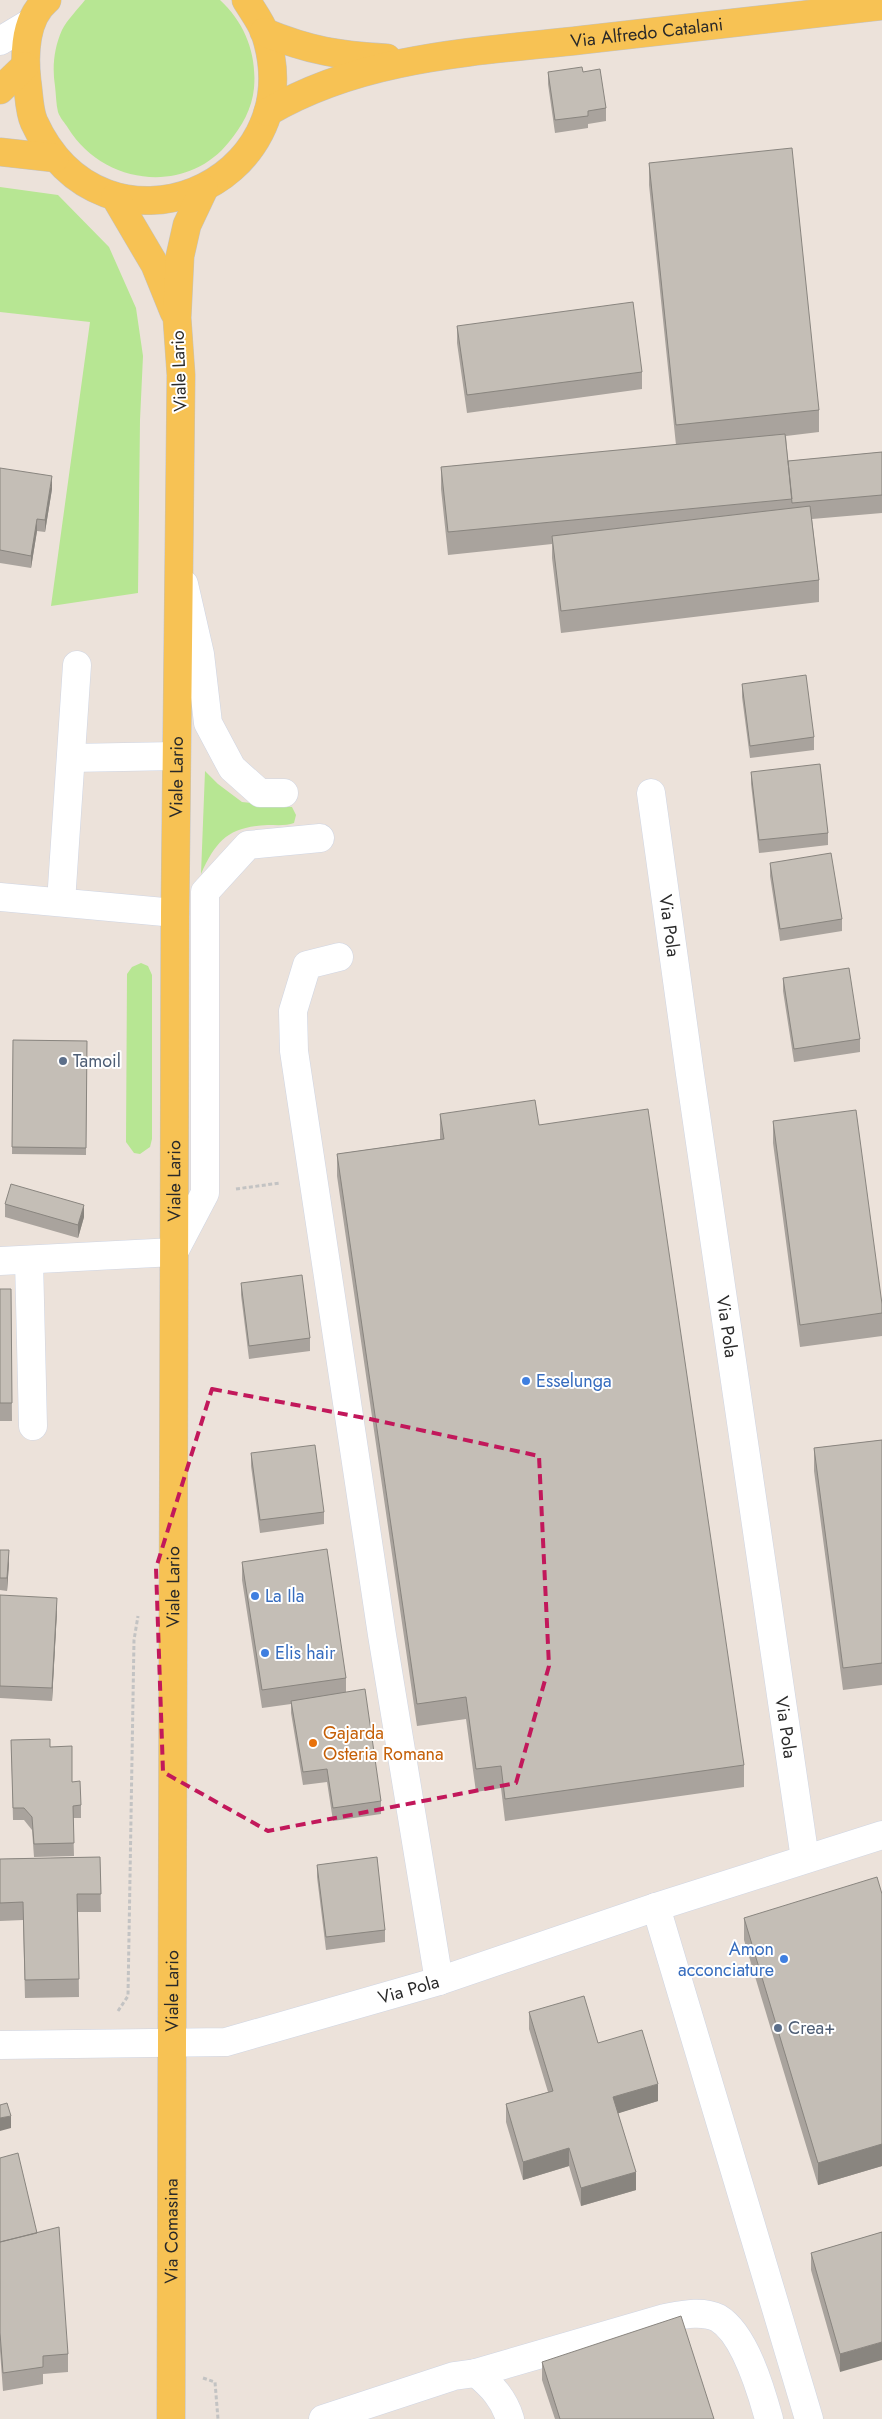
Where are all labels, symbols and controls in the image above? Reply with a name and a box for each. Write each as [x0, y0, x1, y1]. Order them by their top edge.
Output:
street label: Via Alfredo Catalani [569, 11, 724, 54]
street label: Viale Lario [165, 330, 193, 412]
street label: Viale Lario [163, 736, 190, 818]
street label: Via Pola [652, 893, 687, 959]
place label: Tamoil [73, 1048, 121, 1074]
marker: Tamoil [57, 1055, 69, 1067]
street label: Viale Lario [161, 1140, 187, 1222]
street label: Via Pola [710, 1294, 744, 1359]
place label: Esselunga [536, 1368, 612, 1394]
marker: Esselunga [520, 1375, 532, 1387]
street label: Viale Lario [160, 1546, 186, 1628]
place label: La Ila [265, 1583, 304, 1609]
marker: La Ila [249, 1590, 261, 1602]
place label: Elis hair [275, 1640, 336, 1666]
marker: Elis hair [259, 1647, 271, 1659]
street label: Via Pola [768, 1694, 803, 1760]
place label: Gajarda Osteria Romana [323, 1720, 444, 1767]
marker: Gajarda Osteria Romana [307, 1737, 319, 1749]
place label: Amon acconciature [678, 1936, 774, 1983]
street label: Viale Lario [159, 1950, 185, 2032]
marker: Amon acconciature [778, 1953, 790, 1965]
street label: Via Pola [375, 1969, 442, 2011]
place label: Crea+ [788, 2015, 835, 2041]
marker: Crea+ [772, 2022, 784, 2034]
street label: Via Comasina [158, 2178, 185, 2284]

